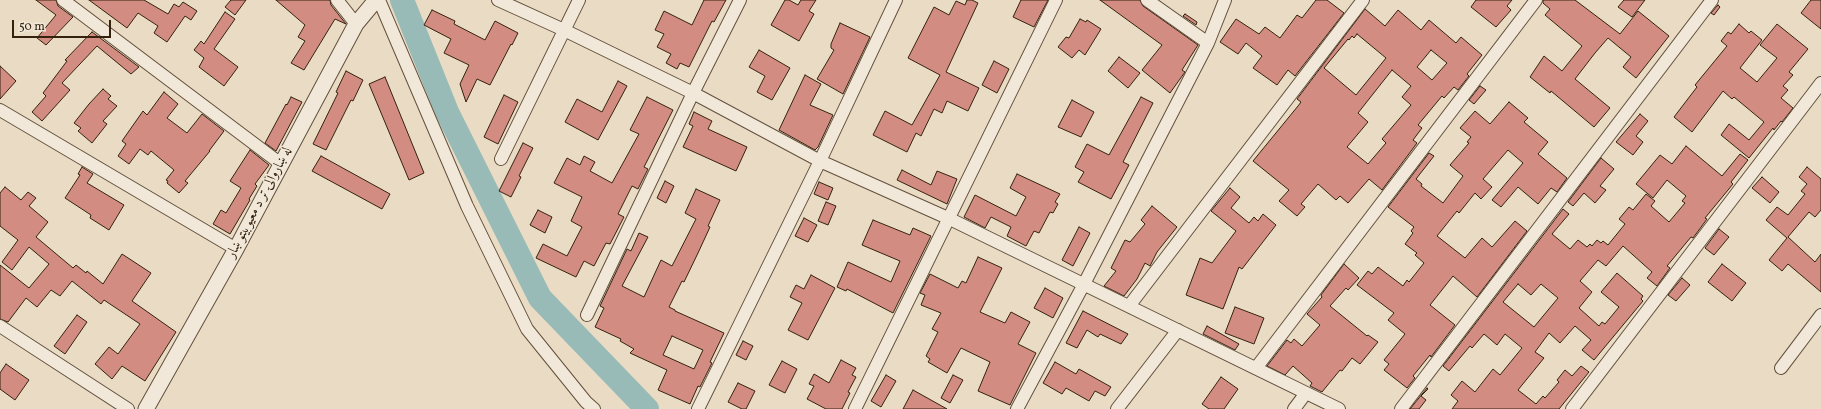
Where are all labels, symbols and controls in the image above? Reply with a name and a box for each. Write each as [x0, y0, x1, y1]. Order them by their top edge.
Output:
scale bar [14, 12, 113, 38]
text: 50 m [19, 19, 45, 35]
street label: له ښاروالۍ تر د معیوبیتو ښار [224, 145, 296, 261]

